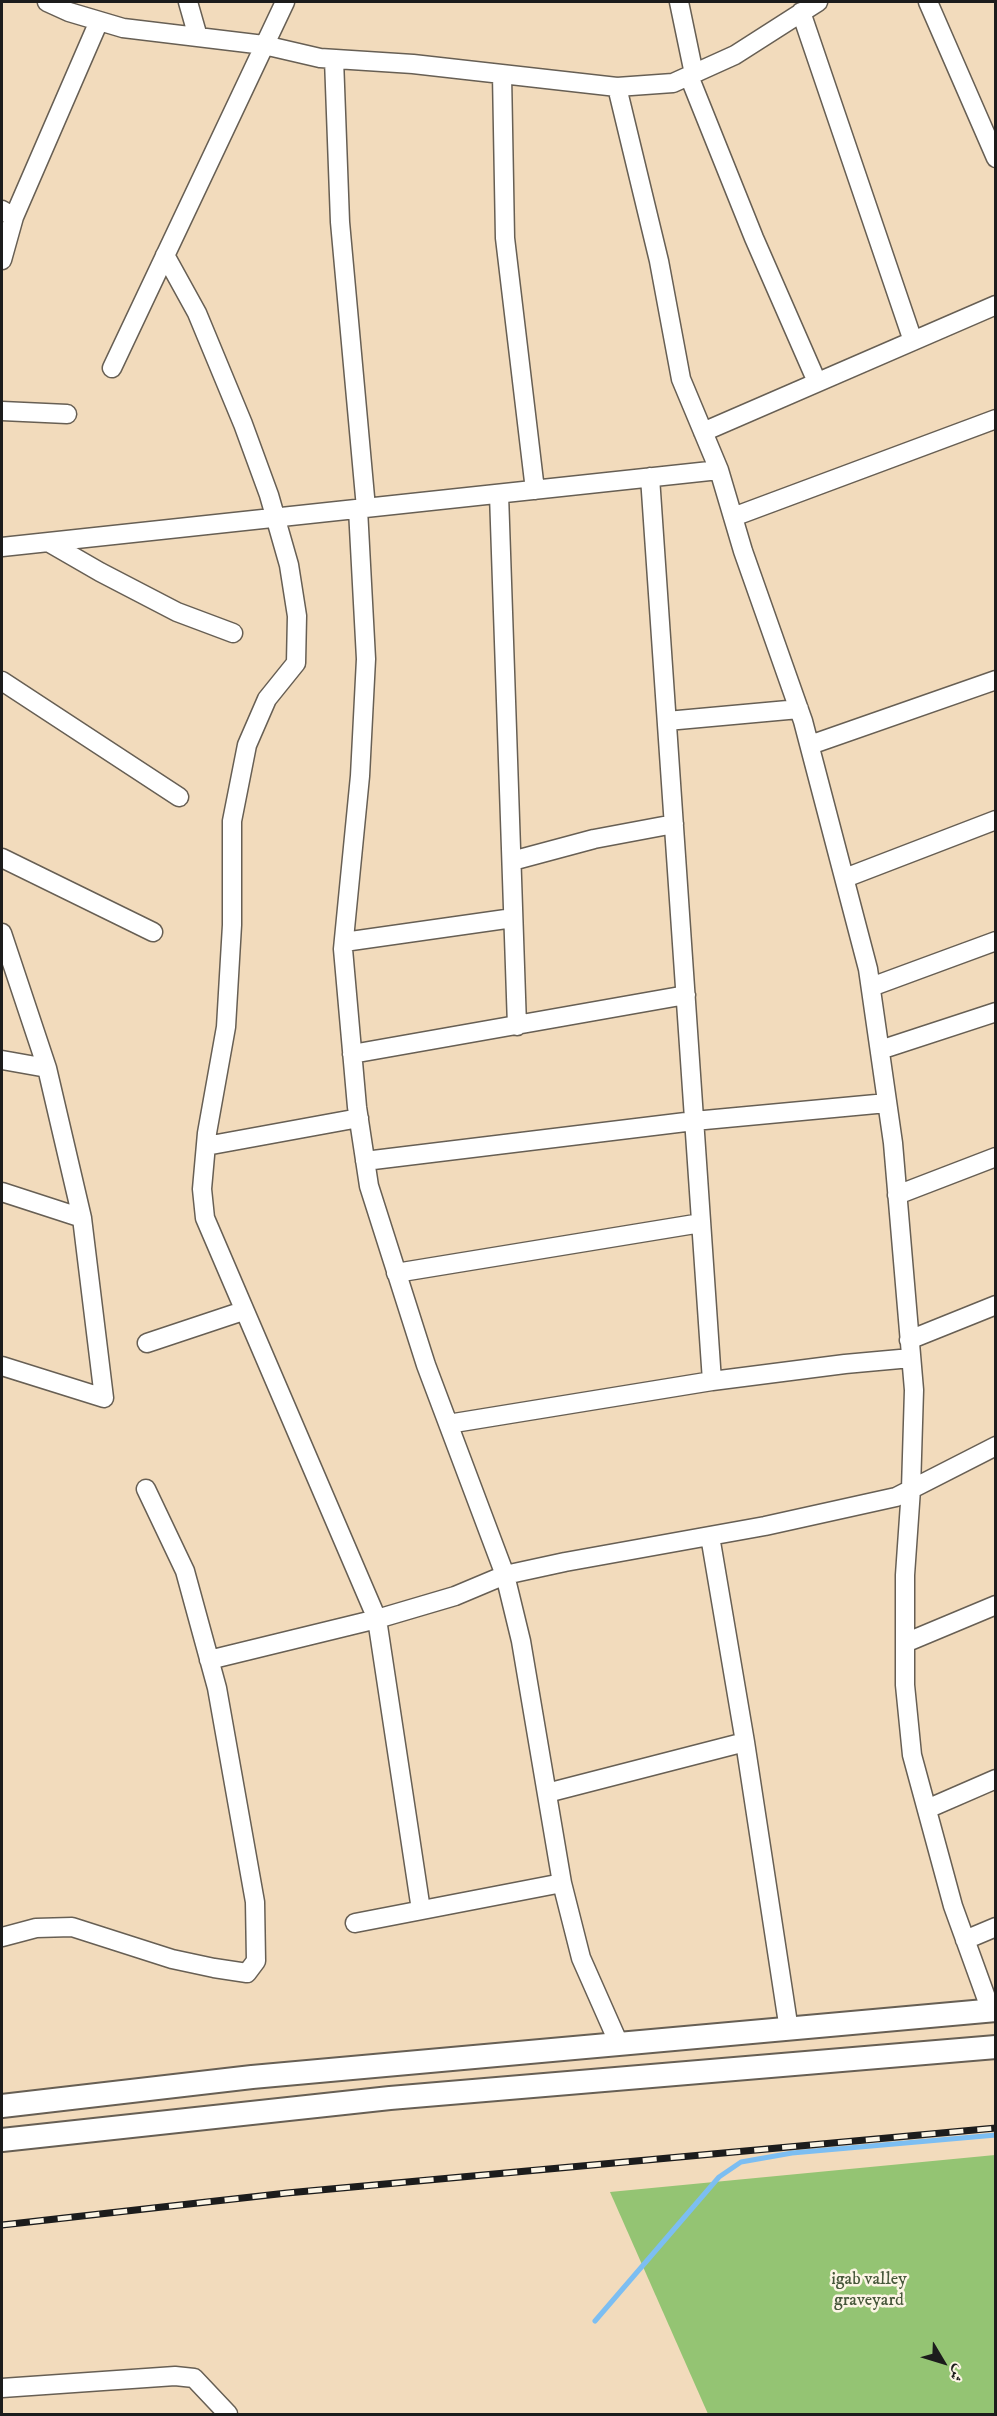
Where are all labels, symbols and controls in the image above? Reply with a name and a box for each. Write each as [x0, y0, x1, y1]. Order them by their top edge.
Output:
park label: igab valley graveyard [831, 2269, 907, 2312]
north arrow [913, 2332, 973, 2392]
text: ش [944, 2361, 970, 2385]

